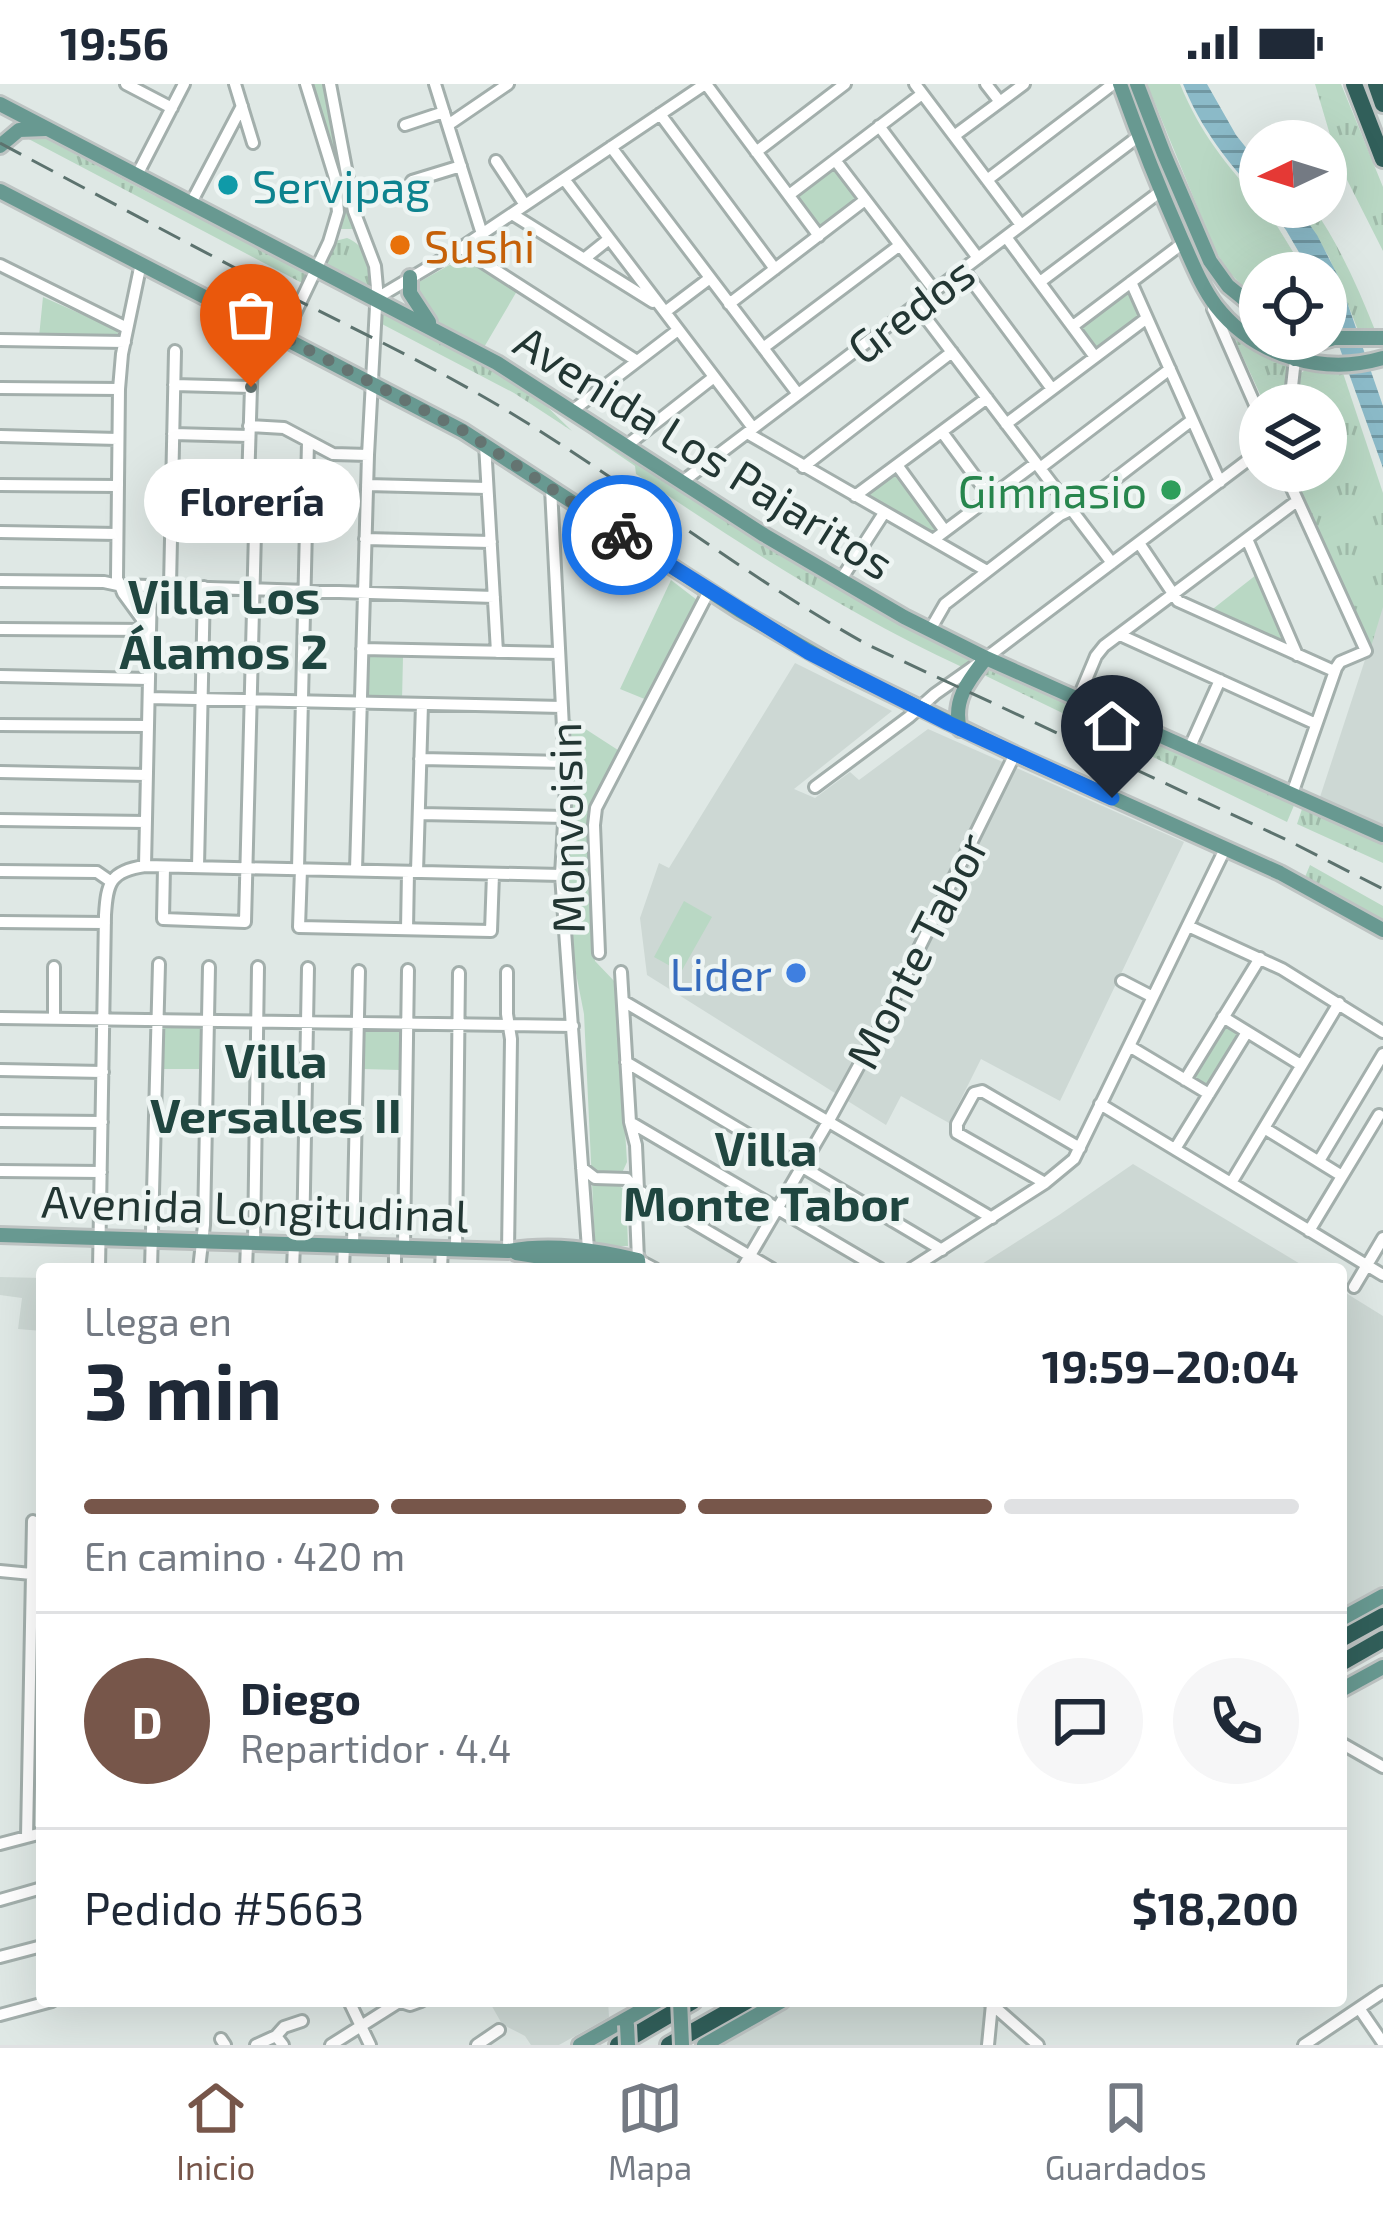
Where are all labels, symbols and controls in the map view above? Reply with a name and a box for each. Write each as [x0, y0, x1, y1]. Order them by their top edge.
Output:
text: 19:56 [60, 15, 169, 69]
north arrow [1239, 120, 1347, 228]
map controls [1239, 120, 1347, 492]
place label: Servipag [252, 158, 430, 212]
marker: Servipag [215, 172, 241, 198]
place label: Sushi [424, 218, 535, 272]
marker: Sushi [387, 232, 413, 258]
street label: Gredos [836, 244, 984, 374]
button: locate [1239, 252, 1347, 360]
pin [200, 264, 302, 387]
icon: bag [218, 282, 284, 348]
street label: Avenida Los Pajaritos [505, 313, 904, 590]
button: layers [1239, 384, 1347, 492]
callout: Florería [143, 459, 359, 543]
place label: Gimnasio [958, 463, 1147, 517]
courier [562, 475, 682, 595]
text: Florería [179, 477, 325, 524]
marker: Gimnasio [1158, 477, 1184, 503]
icon: bike [589, 502, 655, 568]
district label: Villa Los Álamos 2 [120, 566, 328, 679]
pin [1061, 675, 1163, 798]
icon: home [1079, 693, 1145, 759]
street label: Monvoisin [536, 722, 594, 934]
street label: Monte Tabor [834, 823, 998, 1077]
place label: Lider [670, 946, 772, 1000]
marker: Lider [783, 960, 809, 986]
district label: Villa Versalles II [150, 1030, 402, 1143]
district label: Villa Monte Tabor [623, 1118, 910, 1231]
street label: Avenida Longitudinal [40, 1173, 470, 1241]
text: Llega en [84, 1297, 232, 1344]
text: 19:59–20:04 [1042, 1338, 1299, 1392]
text: 3 min [84, 1342, 282, 1436]
text: En camino · 420 m [84, 1532, 405, 1579]
button: chat [1017, 1658, 1143, 1784]
button: phone [1173, 1658, 1299, 1784]
text: Diego [240, 1670, 361, 1724]
text: D [132, 1694, 162, 1748]
text: Repartidor · 4.4 [240, 1724, 512, 1771]
text: Pedido #5663 [84, 1880, 364, 1934]
text: $18,200 [1132, 1880, 1299, 1934]
tab: Inicio [176, 2075, 255, 2187]
tab: Mapa [608, 2075, 692, 2187]
tab: Guardados [1045, 2075, 1207, 2187]

